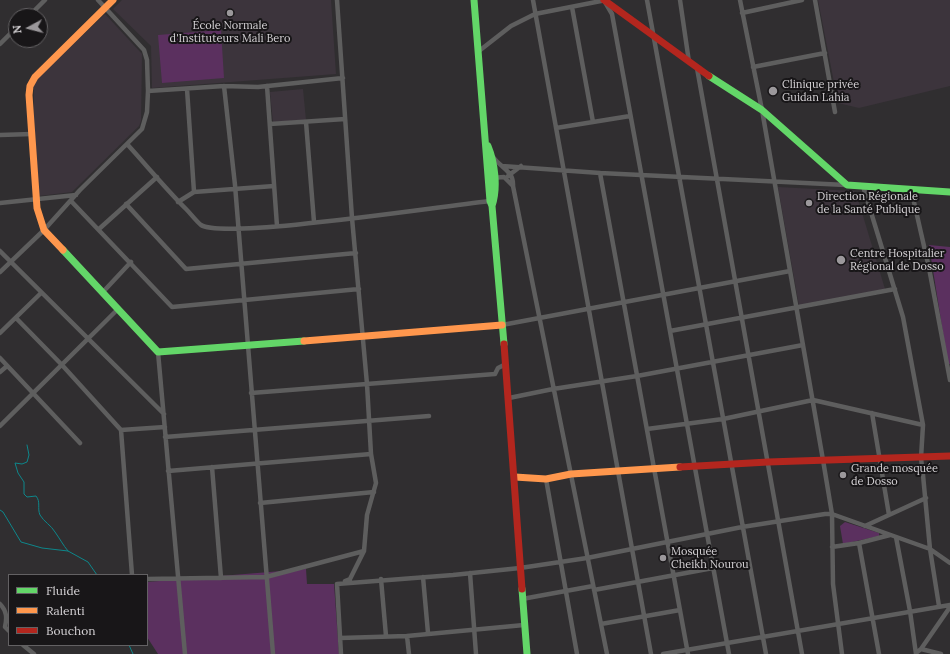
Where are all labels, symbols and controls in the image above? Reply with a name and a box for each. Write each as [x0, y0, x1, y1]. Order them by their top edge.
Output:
north arrow [8, 8, 48, 48]
marker: École Normale d'Instituteurs Mali Bero [225, 8, 235, 18]
place label: École Normale d'Instituteurs Mali Bero [170, 19, 290, 45]
text: N [10, 24, 25, 34]
place label: Clinique privée Guidan Lahia [782, 78, 859, 104]
marker: Clinique privée Guidan Lahia [767, 85, 779, 97]
place label: Direction Régionale de la Santé Publique [817, 190, 920, 216]
marker: Direction Régionale de la Santé Publique [804, 198, 814, 208]
place label: Centre Hospitalier Régional de Dosso [850, 247, 944, 273]
marker: Centre Hospitalier Régional de Dosso [835, 254, 847, 266]
place label: Grande mosquée de Dosso [851, 462, 938, 488]
marker: Grande mosquée de Dosso [838, 470, 848, 480]
place label: Mosquée Cheikh Nourou [671, 545, 749, 571]
marker: Mosquée Cheikh Nourou [658, 553, 668, 563]
legend [8, 574, 148, 646]
text: Fluide [46, 583, 80, 598]
text: Ralenti [46, 603, 85, 618]
text: Bouchon [46, 623, 96, 638]

